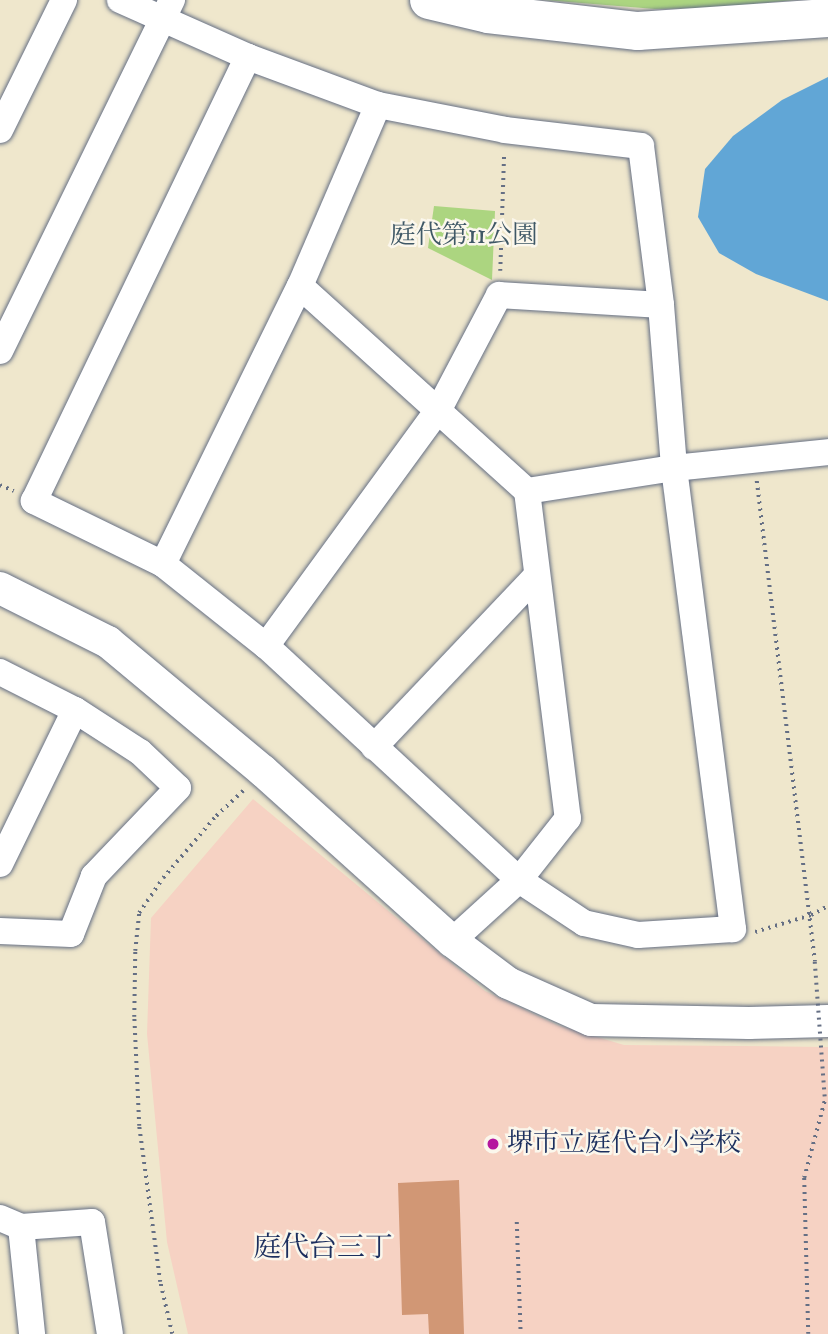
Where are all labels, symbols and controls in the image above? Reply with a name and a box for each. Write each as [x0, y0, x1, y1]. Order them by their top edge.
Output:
park label: 庭代第11公園 [390, 220, 538, 252]
place label: 堺市立庭代台小学校 [507, 1128, 741, 1160]
marker: 堺市立庭代台小学校 [485, 1136, 501, 1152]
district label: 庭代台三丁 [253, 1231, 393, 1265]

